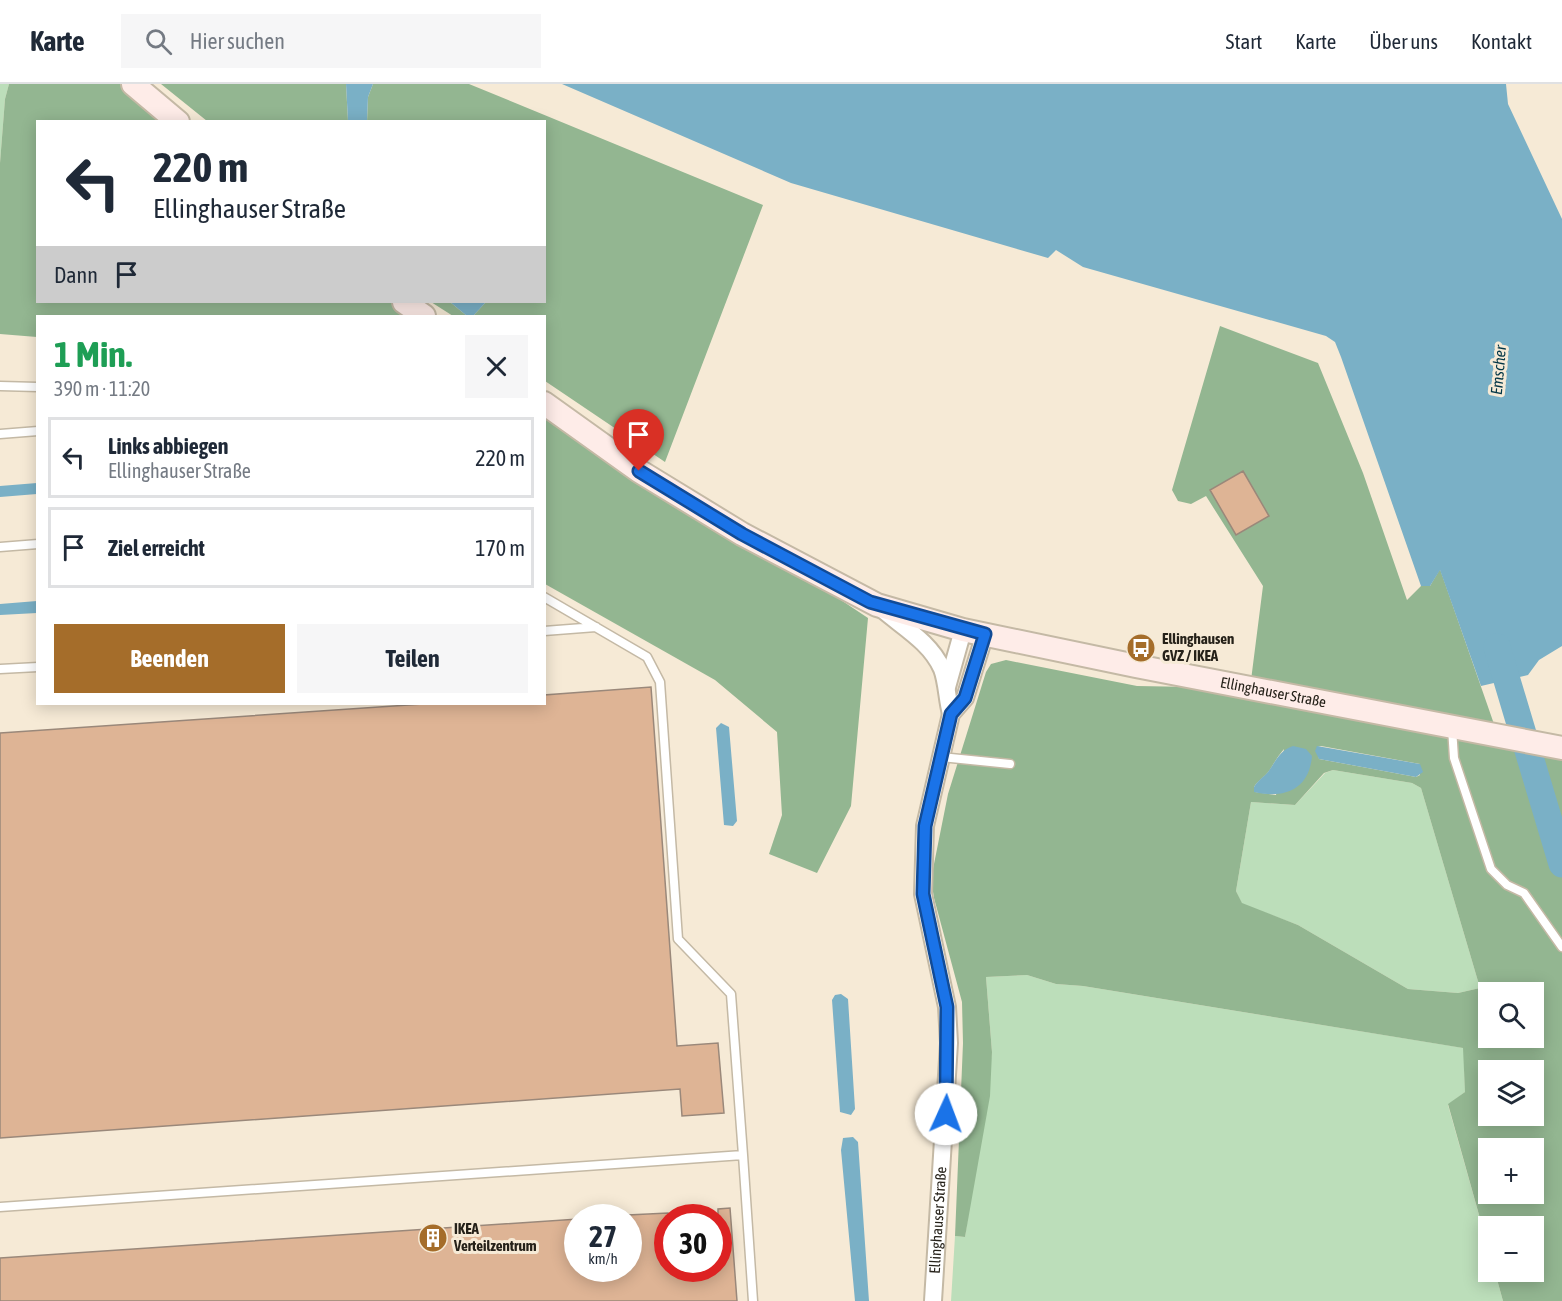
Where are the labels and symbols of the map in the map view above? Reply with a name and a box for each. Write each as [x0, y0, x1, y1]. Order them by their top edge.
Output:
water label: Emscher [1487, 343, 1509, 396]
pin [613, 409, 664, 471]
place label: Ellinghausen GVZ / IKEA [1162, 630, 1234, 664]
bus stop icon: Ellinghausen GVZ / IKEA [1125, 632, 1157, 664]
street label: Ellinghauser Straße [1219, 673, 1328, 710]
position arrow [914, 1082, 978, 1146]
street label: Ellinghauser Straße [926, 1166, 949, 1274]
speed limit sign: 30 [654, 1204, 732, 1282]
place label: IKEA Verteilzentrum [453, 1220, 537, 1254]
building icon: IKEA Verteilzentrum [417, 1222, 449, 1254]

